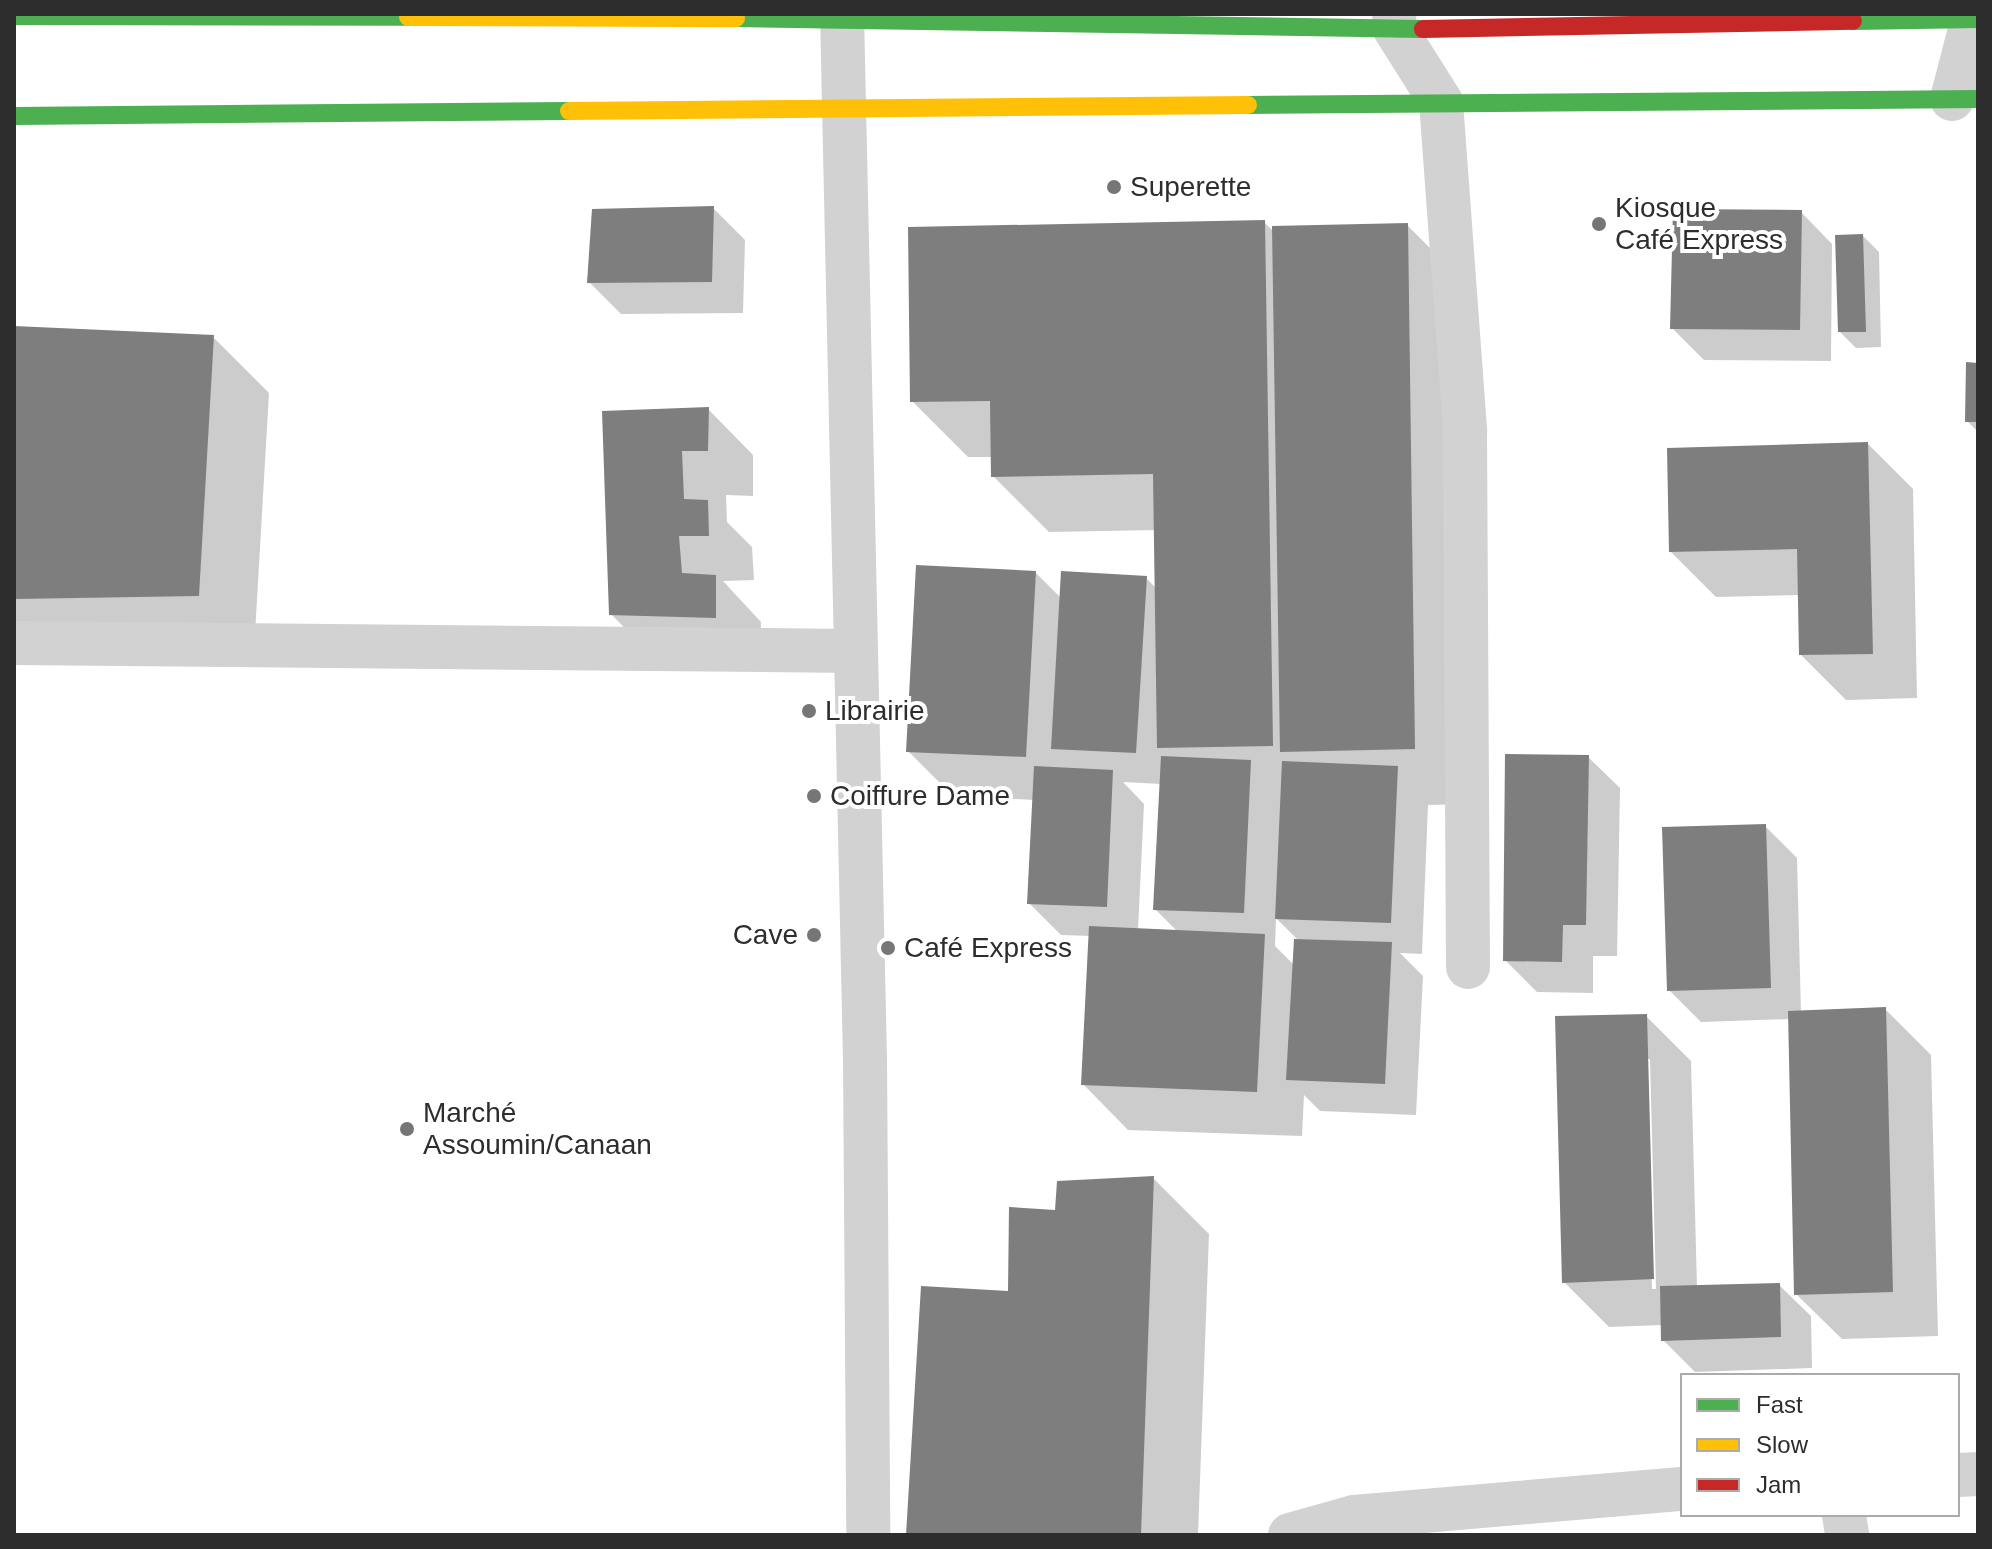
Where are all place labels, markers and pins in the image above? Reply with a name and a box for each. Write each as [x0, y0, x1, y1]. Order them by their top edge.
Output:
place label: Superette [1130, 170, 1251, 204]
marker: Superette [1105, 178, 1123, 196]
place label: Kiosque Café Express [1615, 191, 1783, 257]
marker: Kiosque Café Express [1590, 215, 1608, 233]
place label: Librairie [825, 694, 925, 728]
marker: Librairie [800, 702, 818, 720]
place label: Coiffure Dame [830, 779, 1010, 813]
marker: Coiffure Dame [805, 787, 823, 805]
place label: Cave [733, 918, 798, 952]
marker: Cave [805, 926, 823, 944]
place label: Café Express [904, 931, 1072, 965]
marker: Café Express [879, 939, 897, 957]
place label: Marché Assoumin/Canaan [423, 1096, 652, 1162]
marker: Marché Assoumin/Canaan [398, 1120, 416, 1138]

